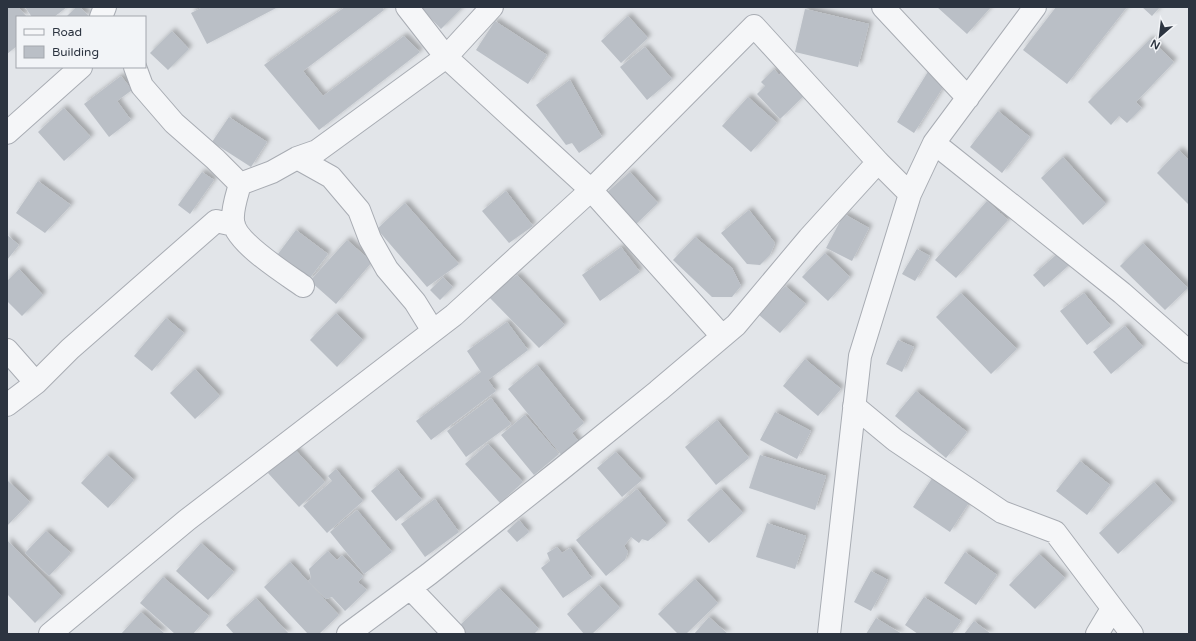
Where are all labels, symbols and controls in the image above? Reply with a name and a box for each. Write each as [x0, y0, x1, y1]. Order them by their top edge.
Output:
legend [16, 16, 146, 68]
north arrow [1140, 16, 1180, 56]
text: Road [52, 25, 82, 39]
text: N [1149, 37, 1162, 52]
text: Building [52, 45, 99, 59]

